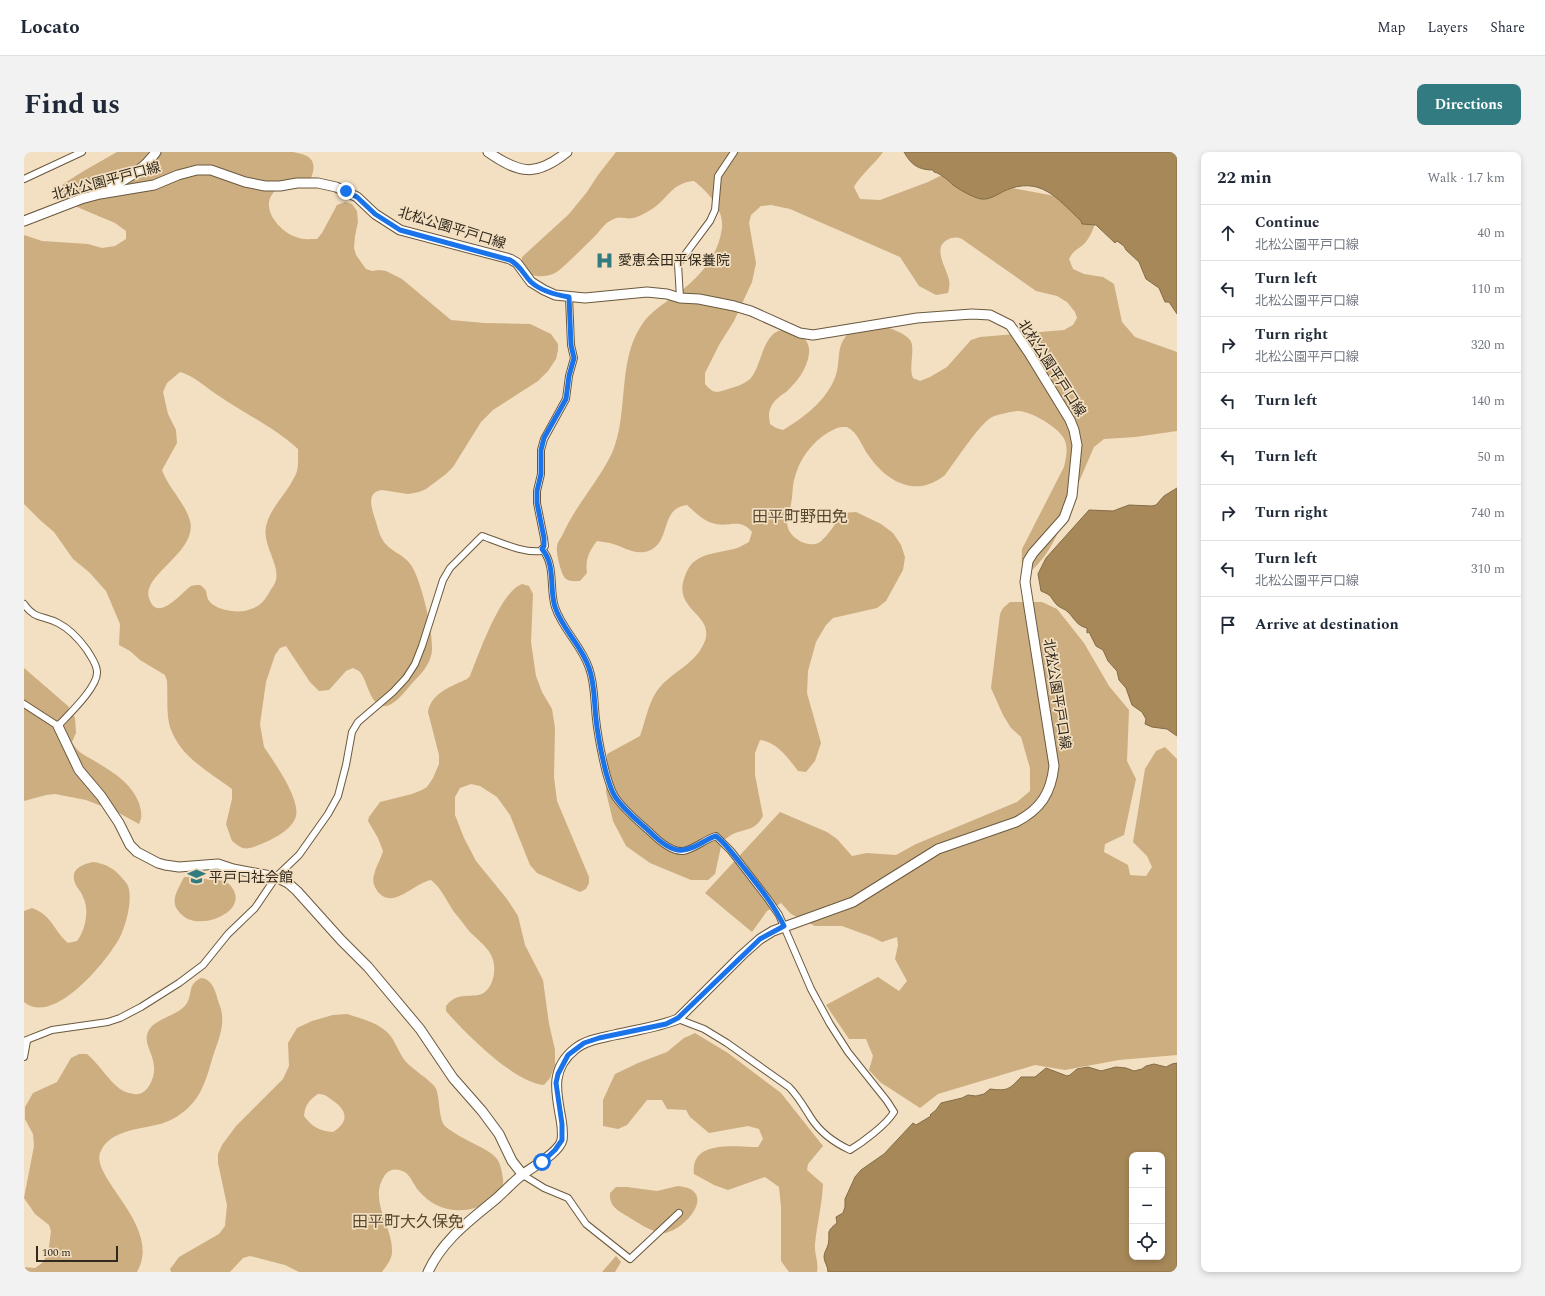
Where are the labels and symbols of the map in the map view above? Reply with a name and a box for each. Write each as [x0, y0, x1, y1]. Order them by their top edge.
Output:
street label: 北松公園平戸口線 [49, 156, 163, 206]
route end [337, 182, 355, 200]
street label: 北松公園平戸口線 [395, 202, 509, 254]
hospital icon: 愛恵会田平保養院 [595, 250, 615, 270]
place label: 愛恵会田平保養院 [618, 250, 730, 271]
street label: 北松公園平戸口線 [1013, 315, 1091, 421]
district label: 田平町野田免 [752, 505, 848, 529]
street label: 北松公園平戸口線 [1038, 637, 1076, 751]
school or university icon: 平戸口社会館 [186, 867, 206, 887]
place label: 平戸口社会館 [209, 867, 293, 888]
route start [533, 1153, 551, 1171]
district label: 田平町大久保免 [352, 1210, 464, 1234]
scale bar [36, 1244, 118, 1263]

